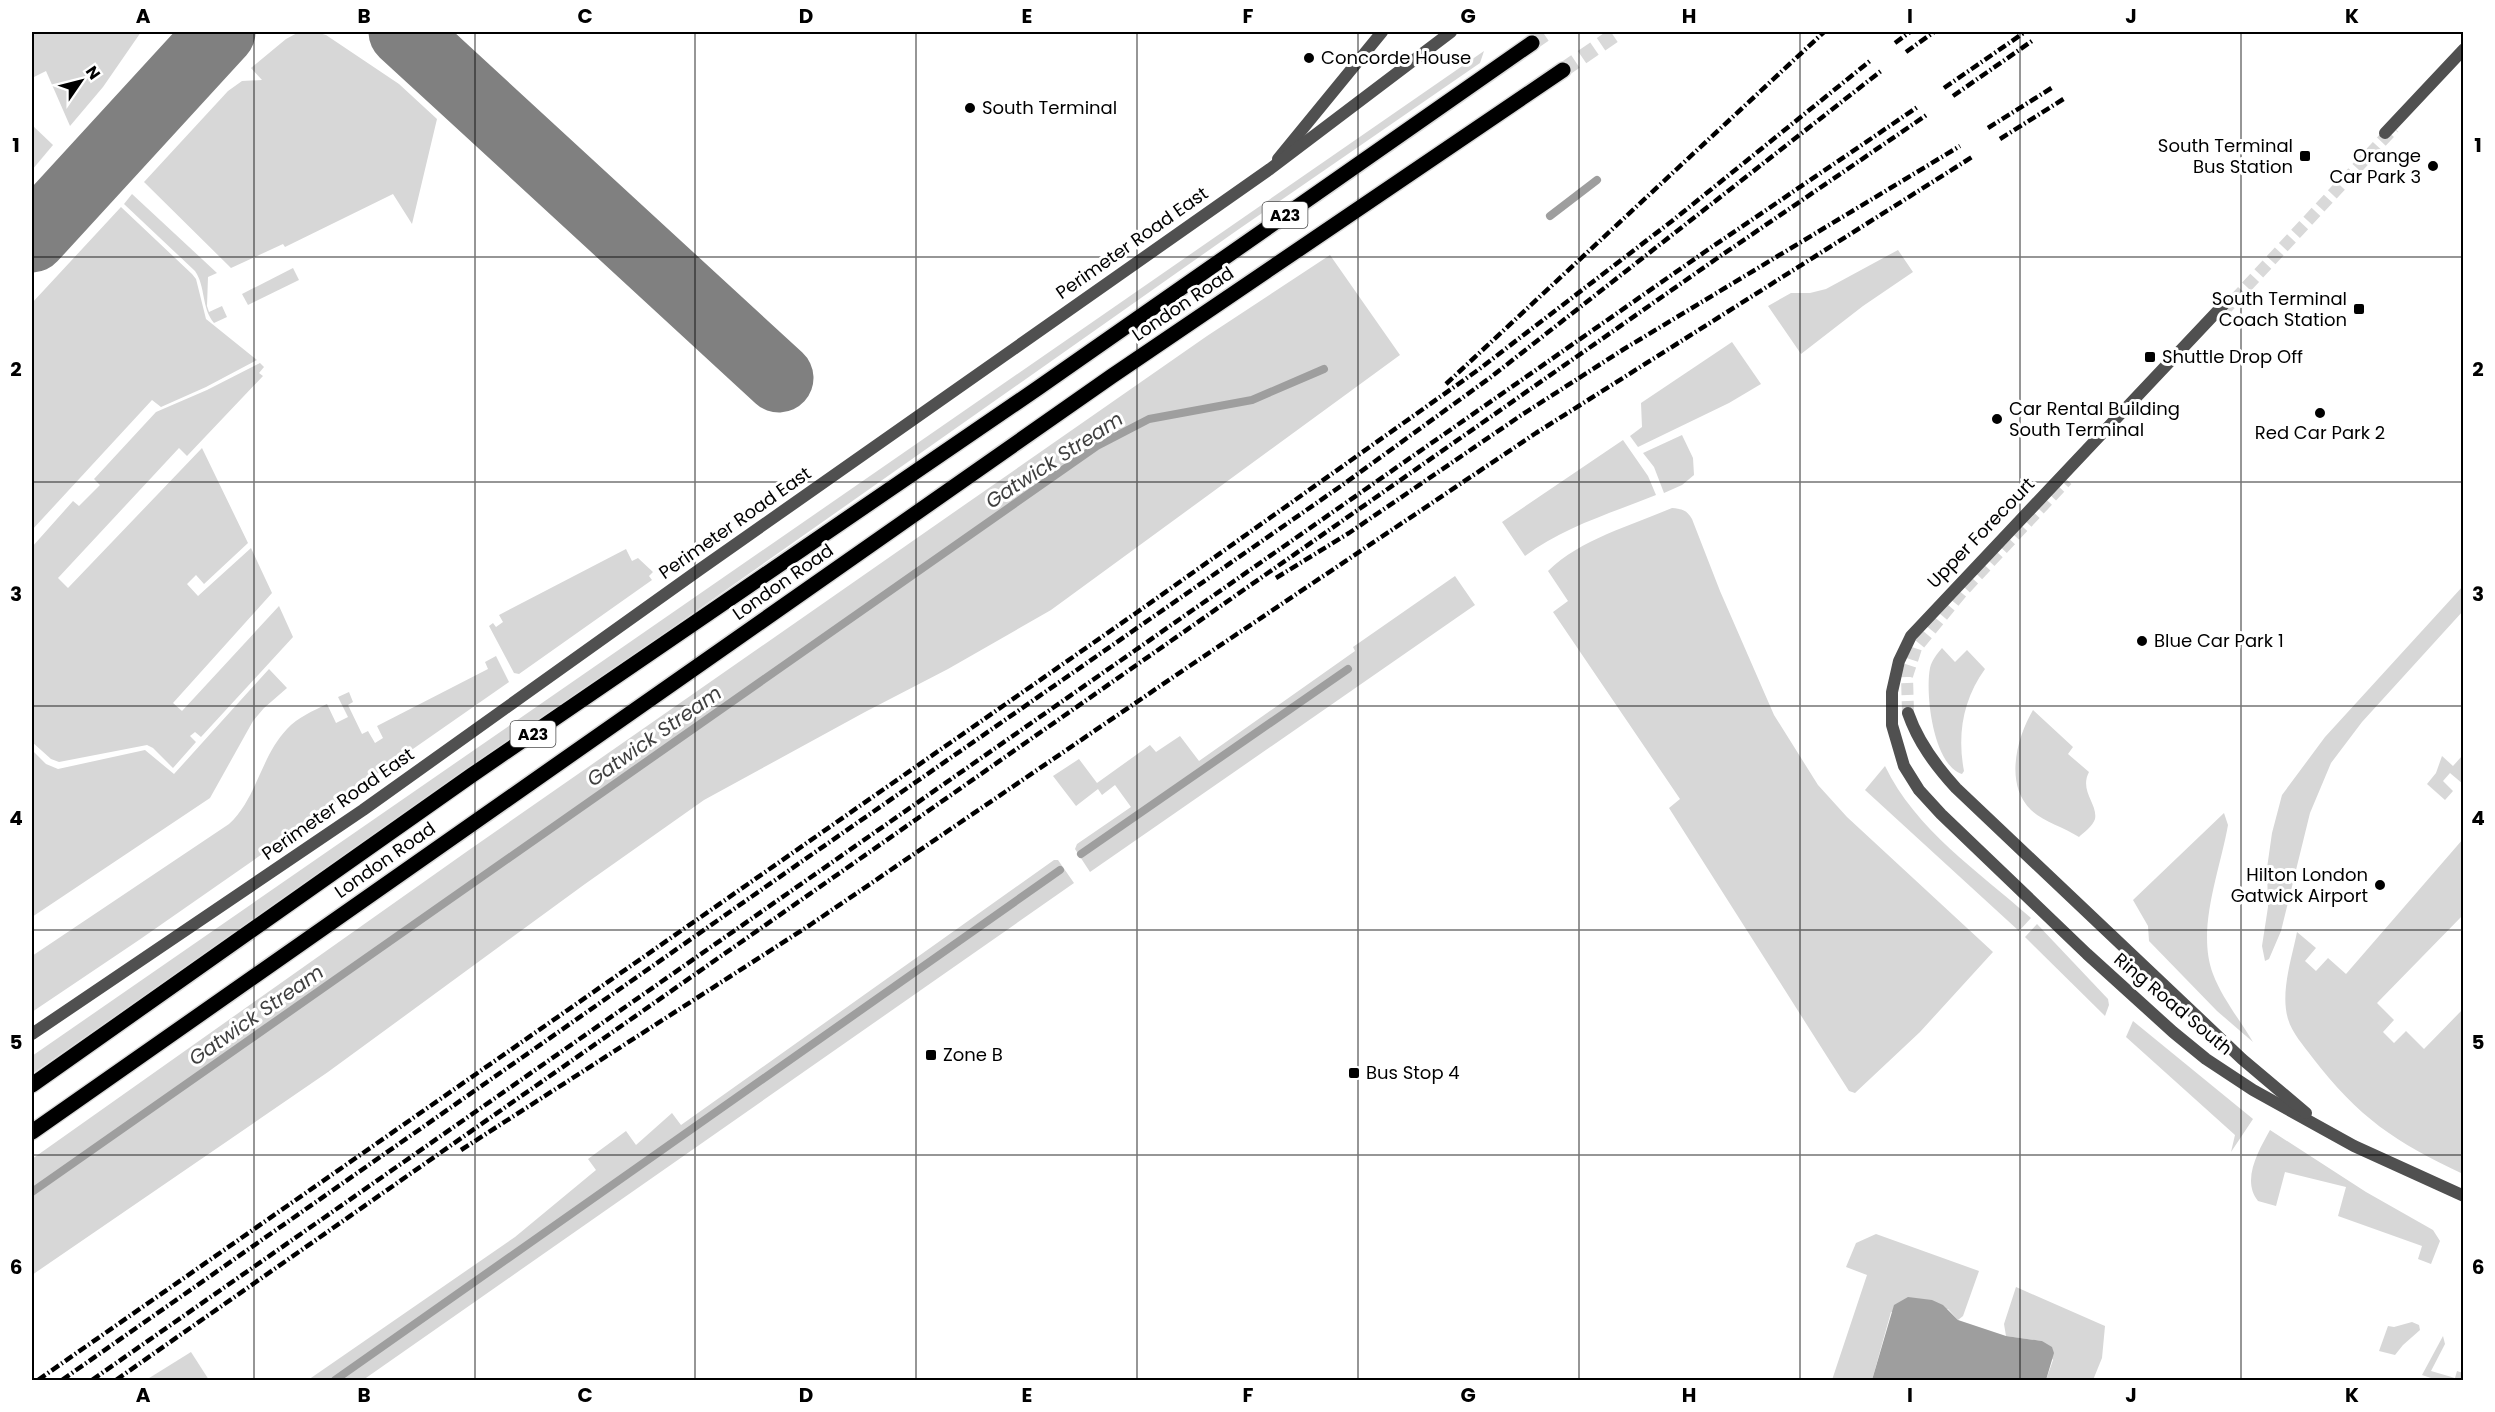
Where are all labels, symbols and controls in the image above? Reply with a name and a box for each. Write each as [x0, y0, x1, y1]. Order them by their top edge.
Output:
text: A [136, 2, 151, 30]
text: B [357, 2, 371, 30]
text: C [577, 2, 593, 30]
text: D [799, 2, 813, 30]
text: E [1022, 2, 1032, 30]
text: F [1243, 2, 1254, 30]
text: G [1460, 2, 1476, 30]
text: H [1682, 2, 1696, 30]
text: I [1907, 2, 1913, 30]
text: J [2125, 2, 2137, 30]
text: K [2345, 2, 2359, 30]
place label: Concorde House [1321, 45, 1471, 70]
north arrow [51, 51, 111, 111]
marker: Concorde House [1302, 51, 1316, 65]
text: N [80, 61, 106, 84]
place label: South Terminal [982, 95, 1117, 120]
marker: South Terminal [963, 101, 977, 115]
text: 1 [12, 131, 20, 159]
text: 1 [2474, 131, 2482, 159]
place label: South Terminal Bus Station [2158, 133, 2293, 179]
place label: Orange Car Park 3 [2329, 143, 2421, 189]
marker: South Terminal Bus Station [2298, 149, 2312, 163]
marker: Orange Car Park 3 [2426, 159, 2440, 173]
street label: Perimeter Road East [1051, 181, 1213, 305]
road number: A23 [1262, 202, 1308, 228]
street label: London Road [1127, 260, 1238, 347]
place label: South Terminal Coach Station [2212, 286, 2347, 332]
marker: South Terminal Coach Station [2352, 302, 2366, 316]
place label: Shuttle Drop Off [2162, 344, 2303, 369]
marker: Shuttle Drop Off [2143, 350, 2157, 364]
text: 2 [10, 355, 22, 383]
text: 2 [2472, 355, 2484, 383]
place label: Car Rental Building South Terminal [2009, 396, 2180, 442]
water label: Gatwick Stream [980, 405, 1128, 515]
marker: Red Car Park 2 [2313, 406, 2327, 420]
marker: Car Rental Building South Terminal [1990, 412, 2004, 426]
place label: Red Car Park 2 [2255, 420, 2385, 445]
street label: Perimeter Road East [654, 461, 816, 585]
street label: Upper Forecourt [1921, 472, 2040, 593]
street label: London Road [727, 538, 838, 626]
text: 3 [10, 580, 22, 608]
text: 3 [2472, 580, 2484, 608]
place label: Blue Car Park 1 [2154, 628, 2284, 653]
marker: Blue Car Park 1 [2135, 634, 2149, 648]
water label: Gatwick Stream [581, 679, 727, 793]
road number: A23 [510, 721, 556, 747]
street label: Perimeter Road East [257, 742, 419, 866]
text: 4 [9, 804, 23, 832]
text: 4 [2471, 804, 2485, 832]
street label: London Road [329, 816, 440, 904]
place label: Hilton London Gatwick Airport [2231, 862, 2368, 908]
marker: Hilton London Gatwick Airport [2373, 878, 2387, 892]
street label: Ring Road South [2109, 947, 2238, 1060]
water label: Gatwick Stream [183, 958, 329, 1072]
text: 5 [10, 1028, 23, 1056]
text: 5 [2472, 1028, 2485, 1056]
place label: Zone B [943, 1042, 1003, 1067]
marker: Zone B [924, 1048, 938, 1062]
place label: Bus Stop 4 [1366, 1060, 1460, 1085]
marker: Bus Stop 4 [1347, 1066, 1361, 1080]
text: 6 [10, 1253, 22, 1281]
text: 6 [2472, 1253, 2484, 1281]
text: A [136, 1381, 151, 1409]
text: B [357, 1381, 371, 1409]
text: C [577, 1381, 593, 1409]
text: D [799, 1381, 813, 1409]
text: E [1022, 1381, 1032, 1409]
text: F [1243, 1381, 1254, 1409]
text: G [1460, 1381, 1476, 1409]
text: H [1682, 1381, 1696, 1409]
text: I [1907, 1381, 1913, 1409]
text: J [2125, 1381, 2137, 1409]
text: K [2345, 1381, 2359, 1409]

